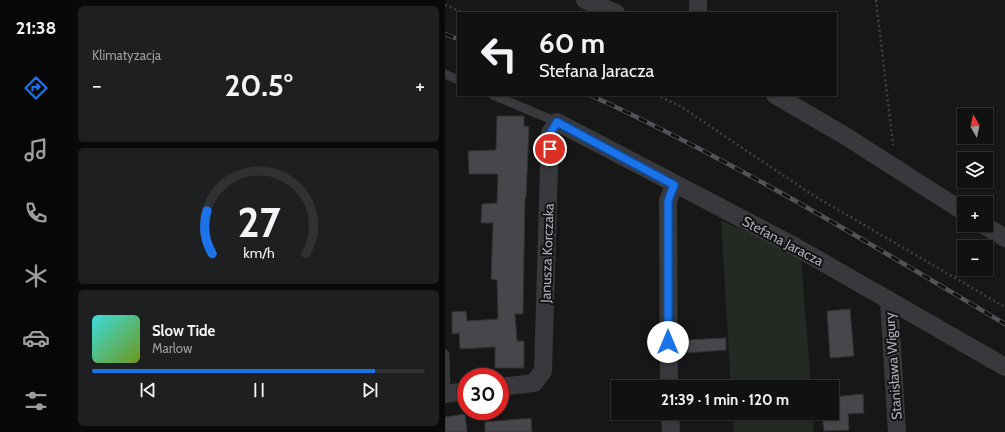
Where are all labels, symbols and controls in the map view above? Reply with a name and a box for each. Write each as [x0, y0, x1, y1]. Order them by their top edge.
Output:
text: 21:38 [16, 17, 56, 39]
text: 60 m [539, 26, 605, 60]
icon: left [473, 28, 525, 80]
text: Klimatyzacja [92, 47, 161, 63]
text: Stefana Jaracza [539, 60, 654, 82]
text: 20.5° [224, 67, 293, 104]
text: − [92, 72, 102, 99]
text: + [415, 72, 425, 99]
icon: directions [22, 74, 50, 102]
north arrow [957, 108, 993, 144]
map controls [957, 108, 993, 276]
pin [533, 132, 567, 166]
icon: music [22, 136, 50, 164]
icon: arrive [539, 138, 561, 160]
button: layers [957, 152, 993, 188]
button: + [957, 196, 993, 232]
text: 27 [237, 197, 280, 247]
icon: phone [22, 199, 50, 227]
street label: Janusza Korczaka [536, 203, 558, 304]
street label: Stefana Jaracza [739, 212, 827, 270]
button: − [957, 240, 993, 276]
text: km/h [243, 244, 274, 262]
icon: climate [22, 262, 50, 290]
street label: Stanisława Wigury [880, 312, 906, 420]
position arrow [647, 321, 689, 363]
text: Slow Tide [152, 322, 215, 340]
icon: car [22, 324, 50, 352]
text: Marlow [152, 340, 192, 356]
speed limit sign: 30 [457, 368, 509, 420]
icon: previous [137, 379, 159, 401]
icon: pause [248, 379, 270, 401]
icon: next [359, 379, 381, 401]
icon: filters [22, 387, 50, 415]
text: 21:39 · 1 min · 120 m [661, 391, 789, 409]

